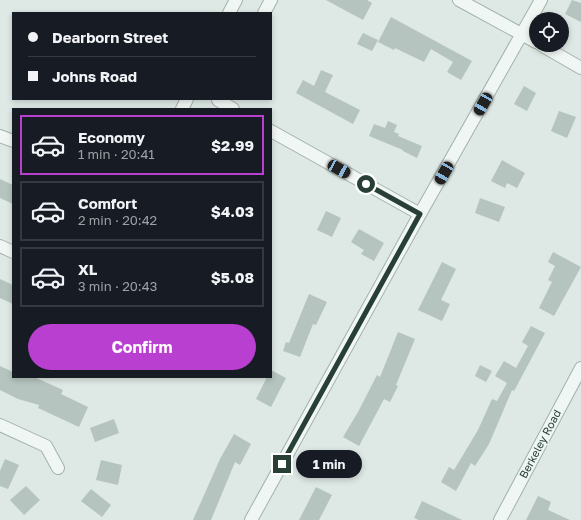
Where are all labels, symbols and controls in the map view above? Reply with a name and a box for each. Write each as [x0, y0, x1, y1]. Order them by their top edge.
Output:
map controls [529, 12, 569, 52]
button: locate [529, 12, 569, 52]
text: Dearborn Street [52, 28, 168, 46]
text: Johns Road [52, 67, 137, 85]
car [472, 91, 494, 117]
icon: car [30, 127, 66, 163]
text: Economy [78, 128, 145, 146]
text: $2.99 [211, 136, 254, 154]
text: 1 min · 20:41 [78, 146, 155, 162]
car [326, 158, 352, 180]
car [433, 160, 455, 186]
route start [357, 175, 375, 193]
icon: car [30, 193, 66, 229]
text: Comfort [78, 194, 137, 212]
text: $4.03 [211, 202, 254, 220]
text: 2 min · 20:42 [78, 212, 157, 228]
icon: car [30, 259, 66, 295]
text: XL [78, 260, 97, 278]
text: $5.08 [211, 268, 254, 286]
text: 3 min · 20:43 [78, 278, 157, 294]
button: Confirm [28, 324, 256, 370]
street label: Berkeley Road [516, 407, 563, 480]
callout: 1 min [296, 450, 362, 478]
route end [273, 455, 291, 473]
text: 1 min [313, 456, 345, 472]

